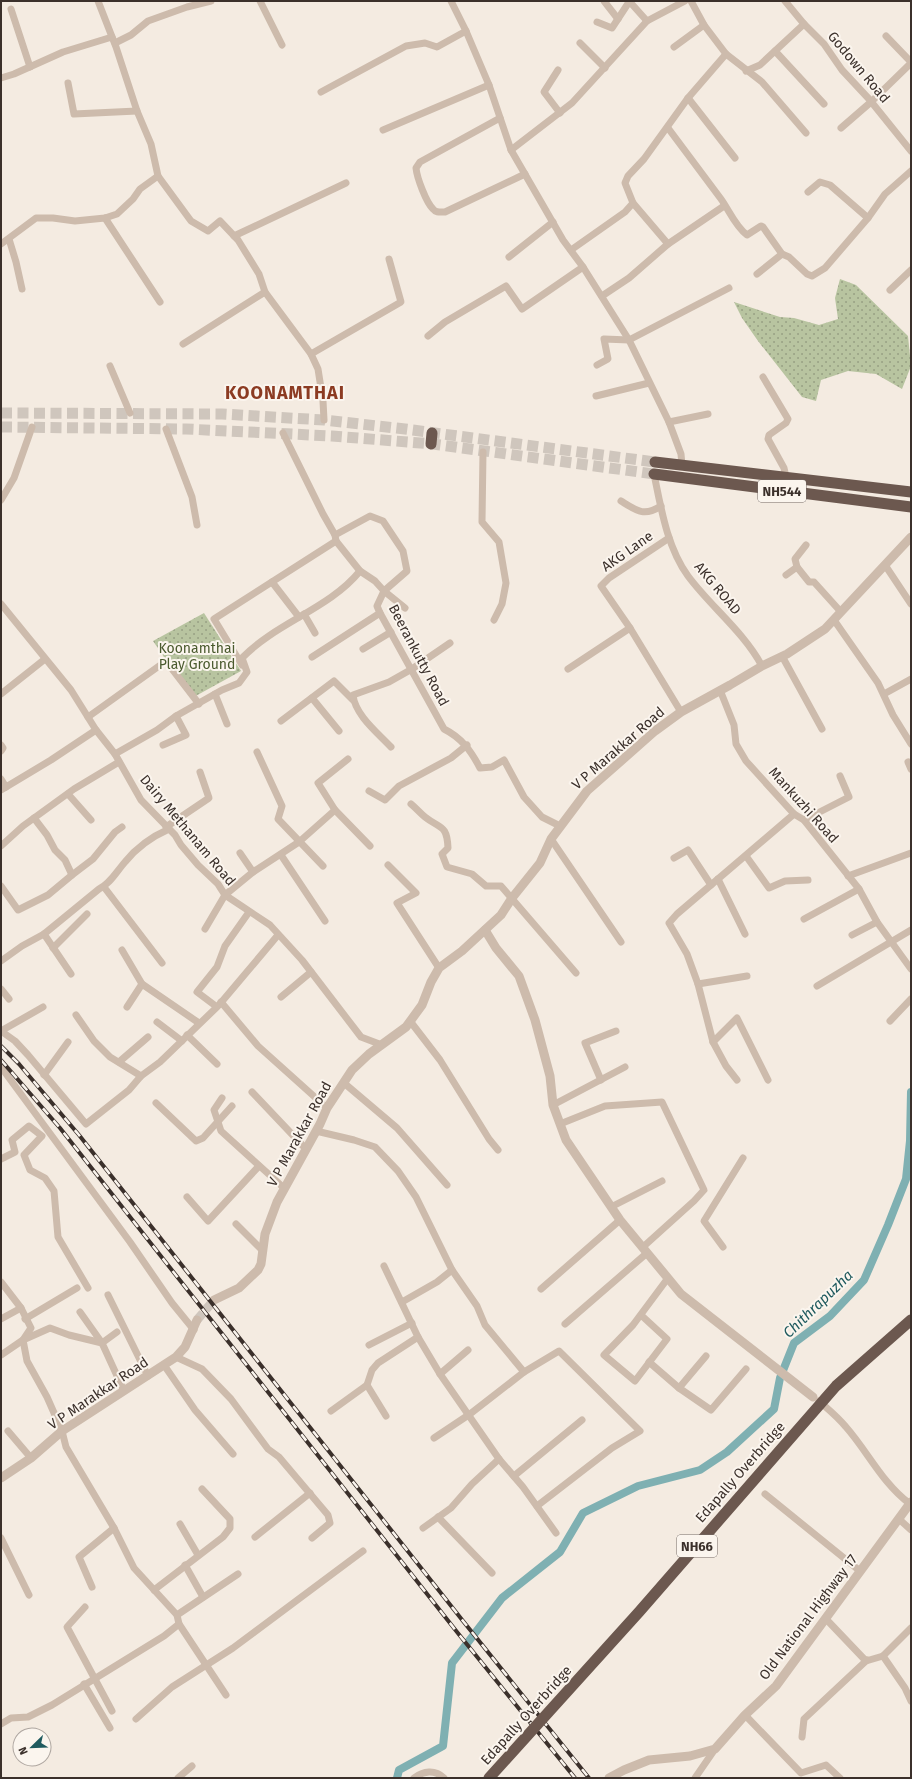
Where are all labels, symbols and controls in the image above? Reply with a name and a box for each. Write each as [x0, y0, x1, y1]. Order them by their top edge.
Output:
street label: Godown Road [824, 28, 893, 106]
district label: KOONAMTHAI [225, 382, 345, 404]
road number: NH544 [758, 480, 806, 502]
street label: AKG Lane [598, 528, 656, 575]
street label: AKG ROAD [691, 559, 745, 618]
street label: Beerankutty Road [385, 602, 453, 709]
park label: Koonamthai Play Ground [158, 640, 236, 673]
street label: V P Marakkar Road [568, 703, 668, 793]
street label: Mankuzhi Road [765, 764, 842, 847]
street label: Dairy Methanam Road [136, 771, 239, 889]
street label: V P Marakkar Road [264, 1079, 335, 1190]
water label: Chithrapuzha [779, 1266, 857, 1342]
street label: V P Marakkar Road [45, 1354, 152, 1433]
street label: Edapally Overbridge [692, 1419, 789, 1526]
road number: NH66 [677, 1535, 717, 1557]
street label: Old National Highway 17 [756, 1551, 861, 1683]
street label: Edapally Overbridge [477, 1662, 575, 1769]
north arrow [12, 1727, 52, 1767]
text: N [16, 1745, 31, 1757]

